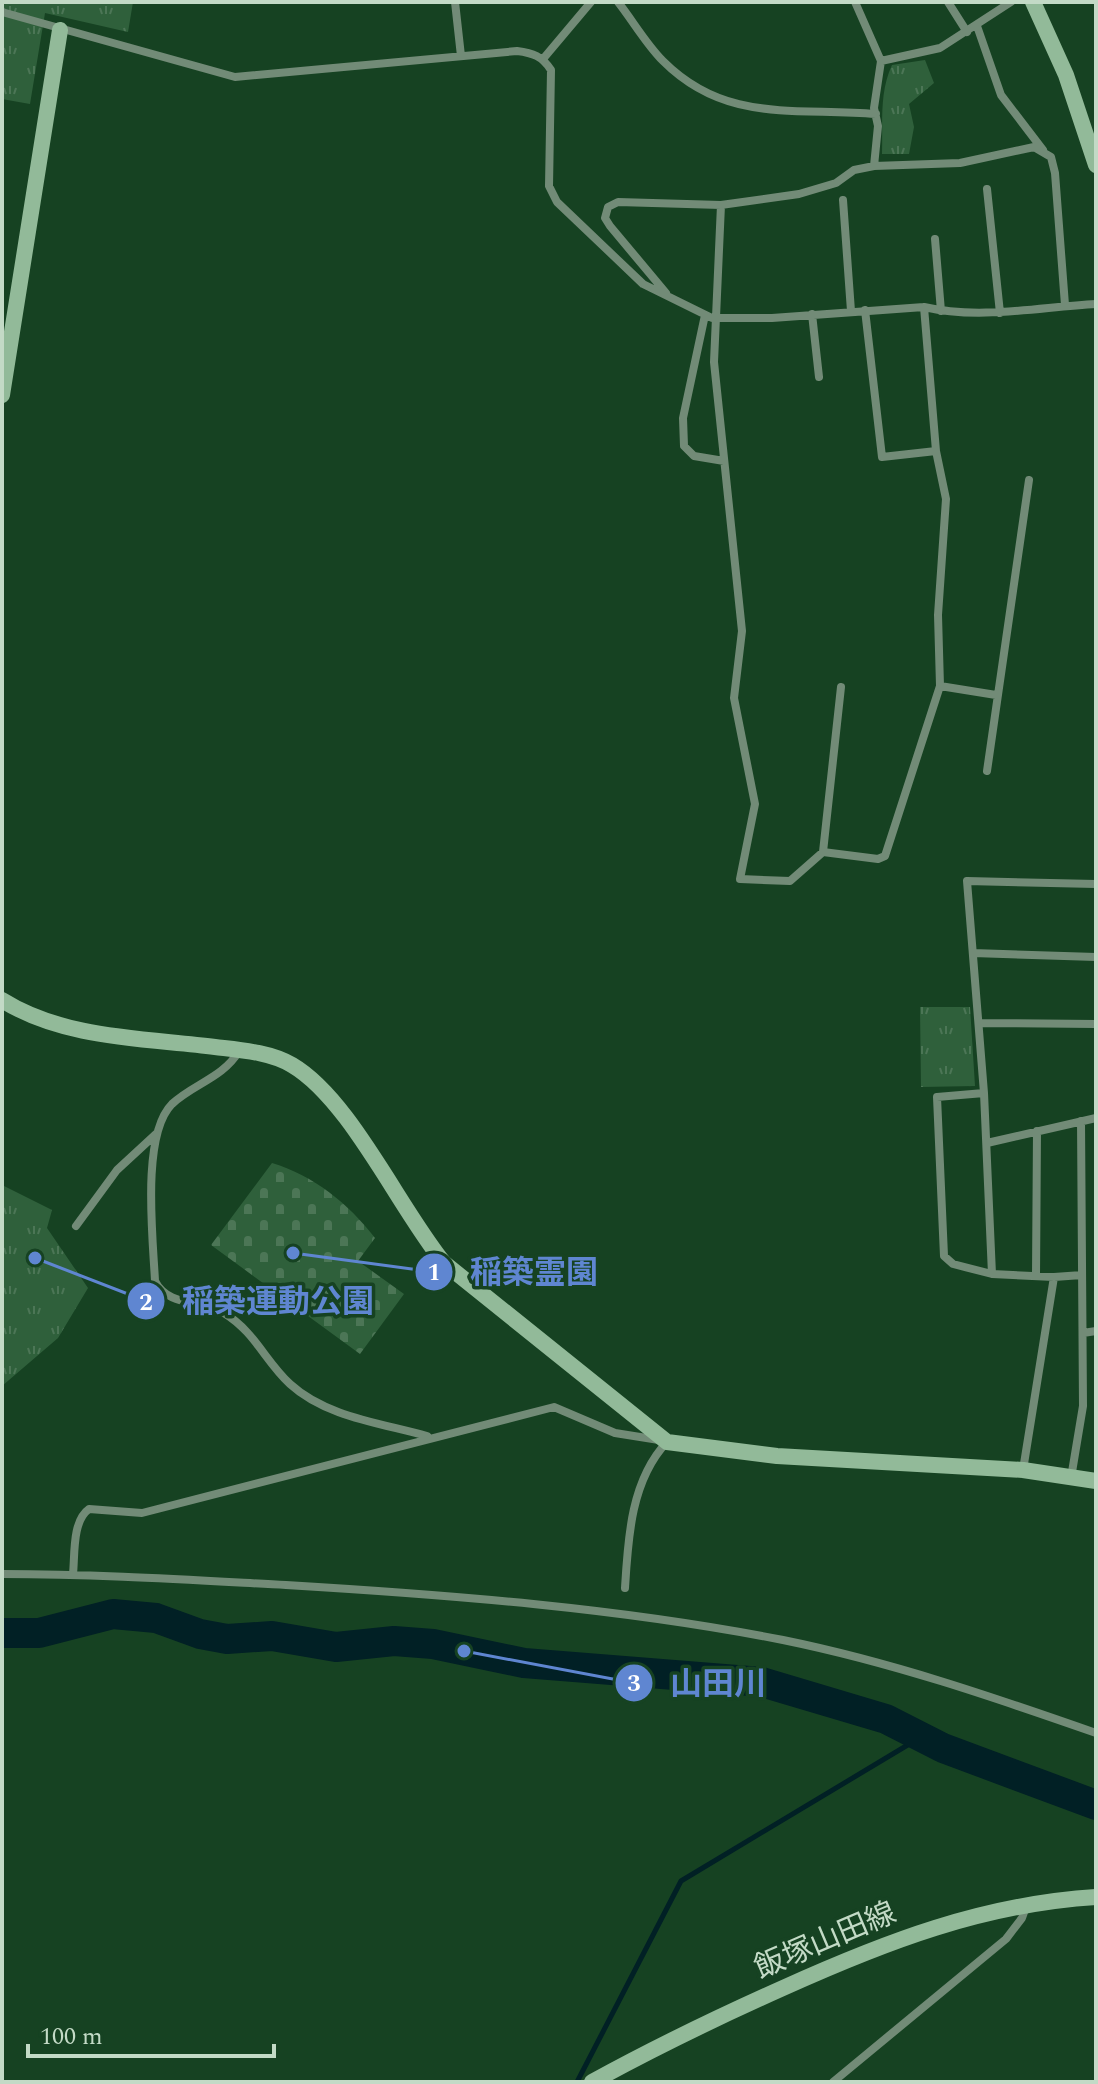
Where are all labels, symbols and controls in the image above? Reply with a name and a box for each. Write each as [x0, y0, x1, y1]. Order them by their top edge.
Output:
callout: 稲築霊園 [414, 1244, 614, 1300]
text: 稲築霊園 [470, 1249, 598, 1298]
text: 1 [427, 1255, 441, 1291]
callout: 稲築運動公園 [126, 1273, 390, 1329]
text: 稲築運動公園 [182, 1278, 374, 1327]
text: 2 [139, 1285, 153, 1321]
callout: 山田川 [614, 1655, 782, 1711]
text: 山田川 [670, 1660, 766, 1709]
text: 3 [627, 1666, 641, 1702]
street label: 飯塚山田線 [747, 1890, 903, 1991]
scale bar [28, 2008, 274, 2058]
text: 100 m [40, 2019, 103, 2055]

